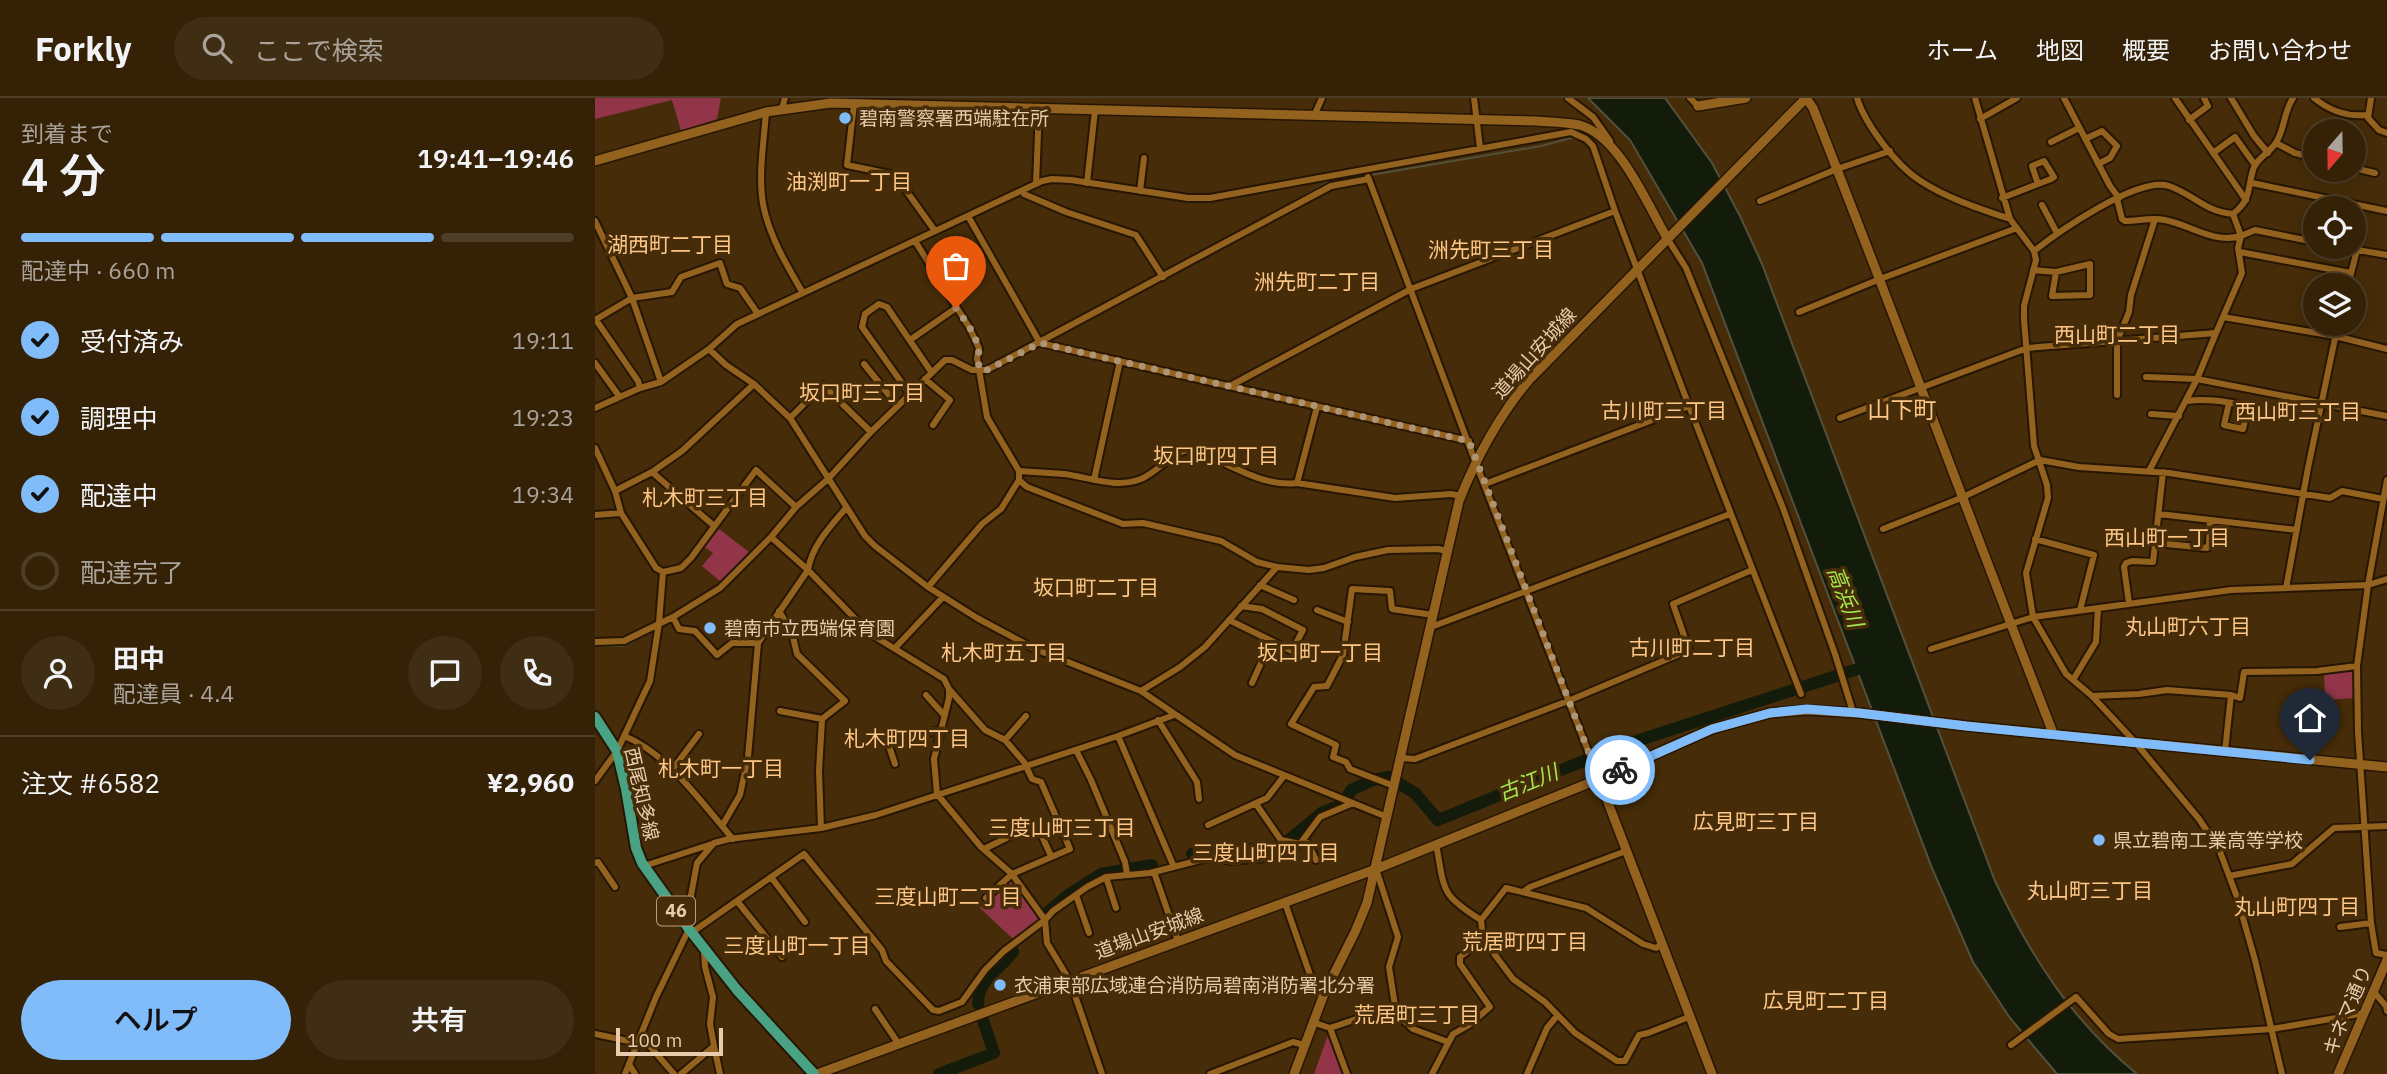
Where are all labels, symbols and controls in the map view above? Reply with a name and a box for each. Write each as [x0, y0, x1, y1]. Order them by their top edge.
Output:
search box [174, 17, 664, 80]
text: Forkly [35, 27, 132, 70]
icon: search [198, 29, 236, 67]
text: ここで検索 [254, 33, 384, 67]
text: ホーム [1927, 34, 1998, 66]
text: 地図 [2036, 34, 2084, 66]
text: 概要 [2122, 34, 2170, 66]
text: お問い合わせ [2208, 34, 2352, 66]
place label: 碧南警察署西端駐在所 [859, 106, 1049, 130]
marker: 碧南警察署西端駐在所 [837, 110, 853, 126]
text: 到着まで [21, 118, 113, 148]
north arrow [2303, 119, 2366, 182]
map controls [2303, 119, 2366, 336]
text: 19:41–19:46 [417, 141, 574, 175]
text: 4 分 [21, 145, 105, 205]
district label: 油渕町一丁目 [786, 167, 912, 195]
button: locate [2303, 196, 2366, 259]
district label: 湖西町二丁目 [607, 230, 733, 258]
district label: 洲先町三丁目 [1428, 235, 1554, 263]
pin [926, 236, 986, 308]
icon: bag [937, 247, 975, 285]
text: 配達中 · 660 m [21, 255, 175, 285]
district label: 洲先町二丁目 [1254, 267, 1380, 295]
button: layers [2303, 273, 2366, 336]
street label: 道場山安城線 [1487, 303, 1581, 403]
district label: 西山町二丁目 [2054, 320, 2180, 348]
icon: check [21, 321, 59, 359]
text: 受付済み [80, 324, 184, 358]
text: 19:11 [512, 325, 574, 355]
district label: 坂口町三丁目 [799, 378, 925, 406]
district label: 山下町 [1868, 394, 1937, 424]
district label: 古川町三丁目 [1601, 396, 1727, 424]
district label: 西山町三丁目 [2235, 397, 2361, 425]
icon: check [21, 398, 59, 436]
text: 調理中 [80, 401, 158, 435]
text: 19:23 [512, 402, 574, 432]
district label: 坂口町四丁目 [1153, 441, 1279, 469]
icon: check [21, 475, 59, 513]
text: 配達中 [80, 478, 158, 512]
text: 19:34 [512, 479, 574, 509]
district label: 札木町三丁目 [642, 483, 768, 511]
district label: 西山町一丁目 [2104, 523, 2230, 551]
text: 配達完了 [80, 555, 184, 589]
water label: 高浜川 [1822, 562, 1871, 633]
district label: 坂口町二丁目 [1033, 573, 1159, 601]
district label: 丸山町六丁目 [2125, 612, 2251, 640]
place label: 碧南市立西端保育園 [724, 616, 895, 640]
marker: 碧南市立西端保育園 [702, 620, 718, 636]
district label: 古川町二丁目 [1629, 633, 1755, 661]
button: person [21, 636, 95, 710]
button: chat [408, 636, 482, 710]
button: phone [500, 636, 574, 710]
district label: 札木町五丁目 [941, 638, 1067, 666]
district label: 坂口町一丁目 [1257, 638, 1383, 666]
text: 田中 [113, 641, 165, 675]
text: 配達員 · 4.4 [113, 678, 234, 708]
pin [2280, 688, 2340, 760]
icon: home [2291, 699, 2329, 737]
district label: 札木町四丁目 [844, 724, 970, 752]
courier [1585, 735, 1655, 805]
street label: 西尾知多線 [620, 745, 664, 843]
icon: bike [1601, 751, 1639, 789]
district label: 札木町一丁目 [658, 754, 784, 782]
water label: 古江川 [1493, 757, 1564, 807]
text: ¥2,960 [487, 765, 574, 799]
text: 注文 #6582 [21, 766, 160, 800]
district label: 広見町三丁目 [1693, 807, 1819, 835]
district label: 三度山町三丁目 [989, 813, 1136, 841]
place label: 県立碧南工業高等学校 [2113, 828, 2303, 852]
marker: 県立碧南工業高等学校 [2091, 832, 2107, 848]
district label: 三度山町四丁目 [1193, 838, 1340, 866]
district label: 丸山町三丁目 [2027, 876, 2153, 904]
district label: 三度山町二丁目 [875, 882, 1022, 910]
district label: 丸山町四丁目 [2234, 892, 2360, 920]
road number: 46 [657, 896, 695, 926]
street label: 道場山安城線 [1091, 902, 1207, 964]
district label: 荒居町四丁目 [1462, 927, 1588, 955]
district label: 三度山町一丁目 [724, 931, 871, 959]
street label: キネマ通り [2317, 962, 2377, 1058]
place label: 衣浦東部広域連合消防局碧南消防署北分署 [1014, 973, 1375, 997]
marker: 衣浦東部広域連合消防局碧南消防署北分署 [992, 977, 1008, 993]
button: ヘルプ [21, 980, 291, 1060]
button: 共有 [305, 980, 574, 1060]
district label: 広見町二丁目 [1763, 986, 1889, 1014]
district label: 荒居町三丁目 [1354, 1000, 1480, 1028]
scale bar [616, 1025, 723, 1057]
text: 100 m [627, 1028, 682, 1052]

